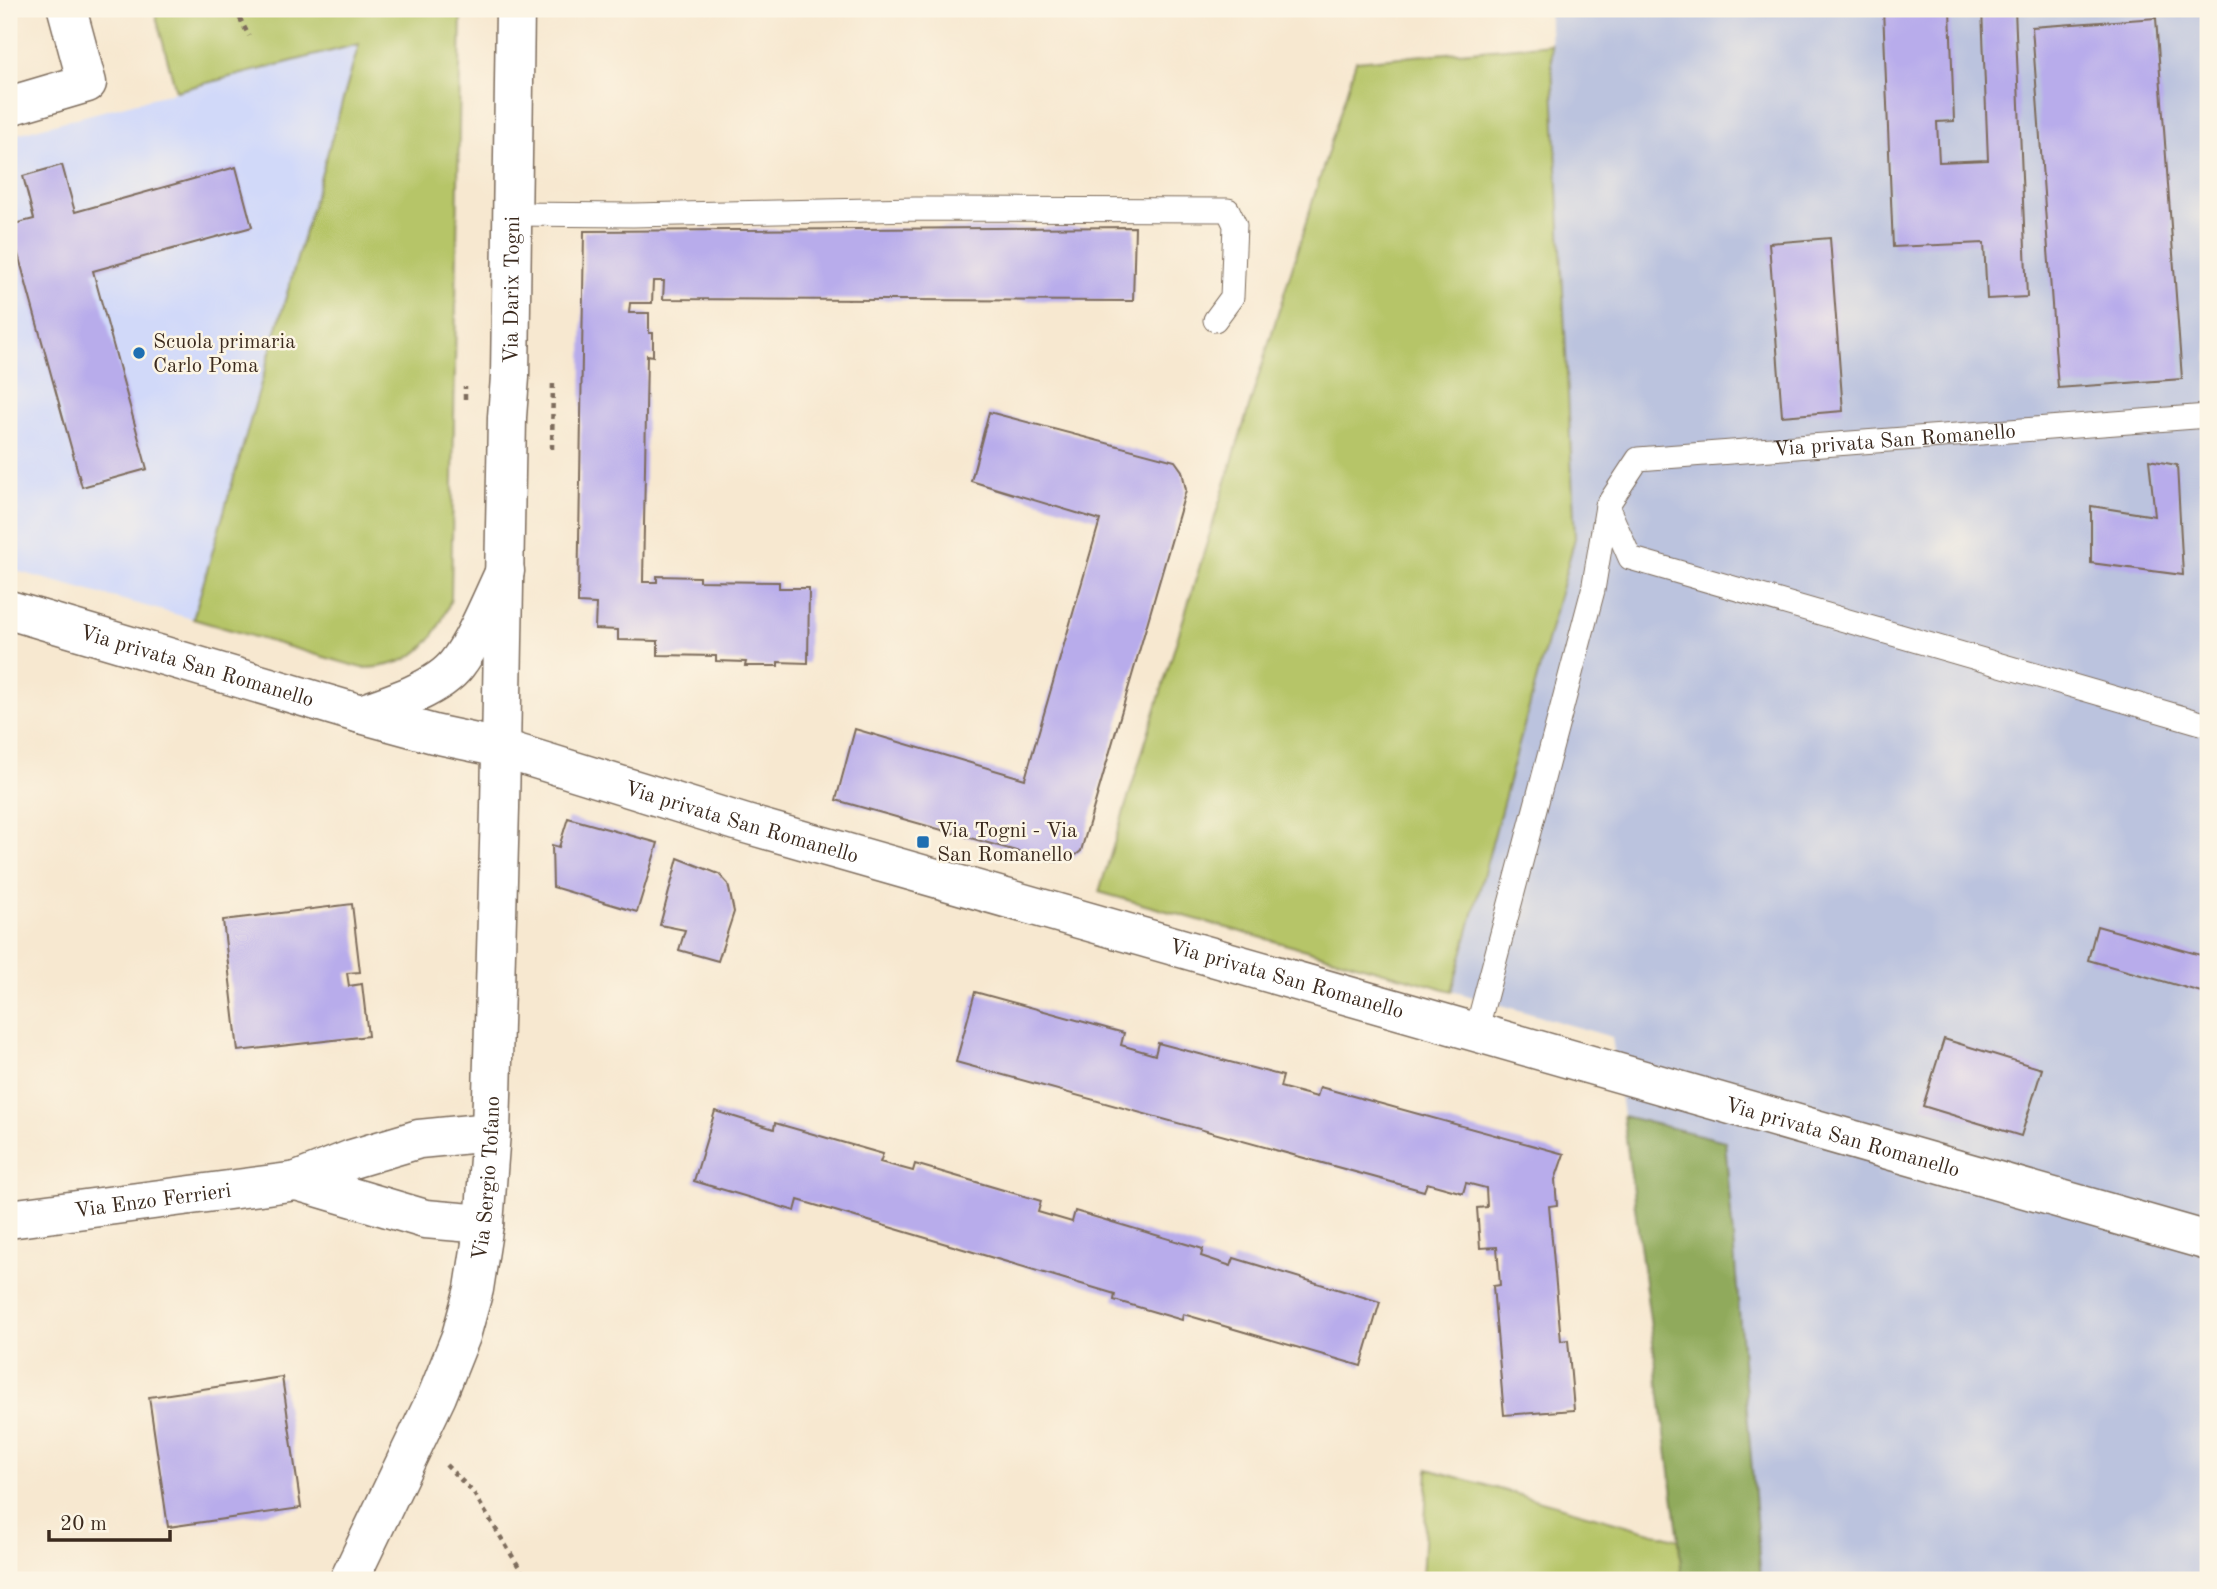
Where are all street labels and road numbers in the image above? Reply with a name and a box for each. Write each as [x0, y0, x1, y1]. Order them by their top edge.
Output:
street label: Via Darix Togni [501, 216, 524, 364]
street label: Via privata San Romanello [1773, 422, 2017, 461]
street label: Via privata San Romanello [77, 623, 316, 711]
street label: Via privata San Romanello [622, 778, 861, 868]
street label: Via privata San Romanello [1167, 936, 1406, 1023]
street label: Via privata San Romanello [1723, 1095, 1962, 1182]
street label: Via Sergio Tofano [470, 1096, 504, 1262]
street label: Via Enzo Ferrieri [73, 1181, 233, 1222]

